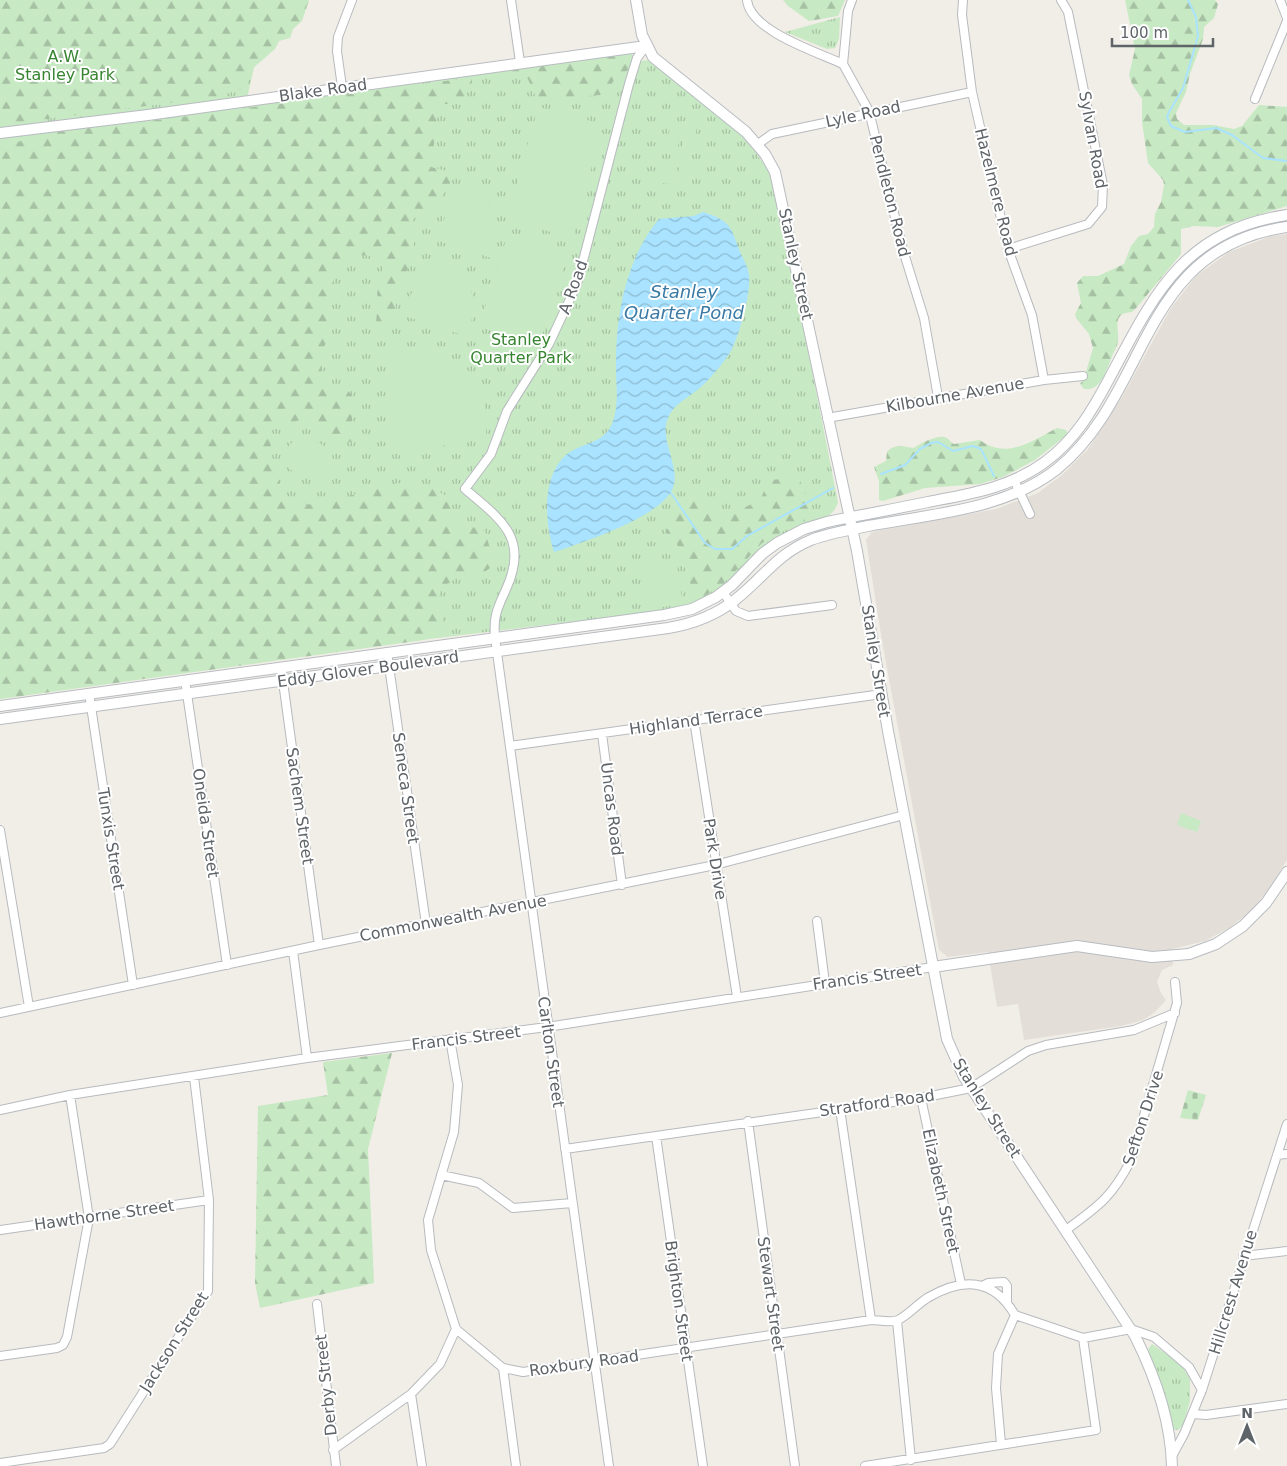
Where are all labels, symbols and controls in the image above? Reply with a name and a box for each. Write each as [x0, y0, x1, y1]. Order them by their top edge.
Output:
scale bar [1112, 15, 1213, 47]
text: 100 m [1120, 24, 1168, 42]
park label: A.W. Stanley Park [15, 47, 116, 84]
street label: Blake Road [278, 74, 368, 106]
street label: Sylvan Road [1075, 90, 1111, 190]
street label: Lyle Road [824, 97, 902, 131]
street label: Hazelmere Road [971, 126, 1021, 258]
street label: Pendleton Road [866, 133, 914, 259]
street label: Stanley Street [775, 206, 817, 322]
street label: A Road [554, 257, 592, 317]
water label: Stanley Quarter Pond [624, 281, 745, 323]
park label: Stanley Quarter Park [470, 330, 572, 367]
street label: Kilbourne Avenue [884, 373, 1026, 417]
street label: Stanley Street [858, 603, 894, 719]
street label: Eddy Glover Boulevard [276, 647, 460, 691]
street label: Highland Terrace [628, 701, 764, 739]
street label: Seneca Street [389, 731, 423, 845]
street label: Sachem Street [282, 746, 318, 866]
street label: Uncas Road [597, 761, 627, 857]
street label: Oneida Street [189, 767, 223, 879]
street label: Tunxis Street [93, 785, 128, 892]
street label: Park Drive [699, 817, 731, 901]
street label: Commonwealth Avenue [358, 891, 548, 945]
street label: Francis Street [811, 960, 923, 994]
street label: Carlton Street [534, 995, 568, 1109]
street label: Francis Street [410, 1022, 522, 1054]
street label: Stanley Street [949, 1055, 1025, 1161]
street label: Sefton Drive [1119, 1068, 1167, 1168]
street label: Stratford Road [818, 1086, 936, 1120]
street label: Elizabeth Street [918, 1127, 964, 1255]
street label: Hawthorne Street [33, 1196, 175, 1234]
street label: Hillcrest Avenue [1205, 1227, 1261, 1357]
street label: Stewart Street [754, 1235, 788, 1353]
street label: Brighton Street [661, 1239, 697, 1363]
street label: Jackson Street [135, 1288, 212, 1396]
street label: Derby Street [311, 1333, 341, 1437]
street label: Roxbury Road [528, 1346, 640, 1380]
north arrow [1222, 1401, 1272, 1451]
text: N [1241, 1405, 1253, 1421]

